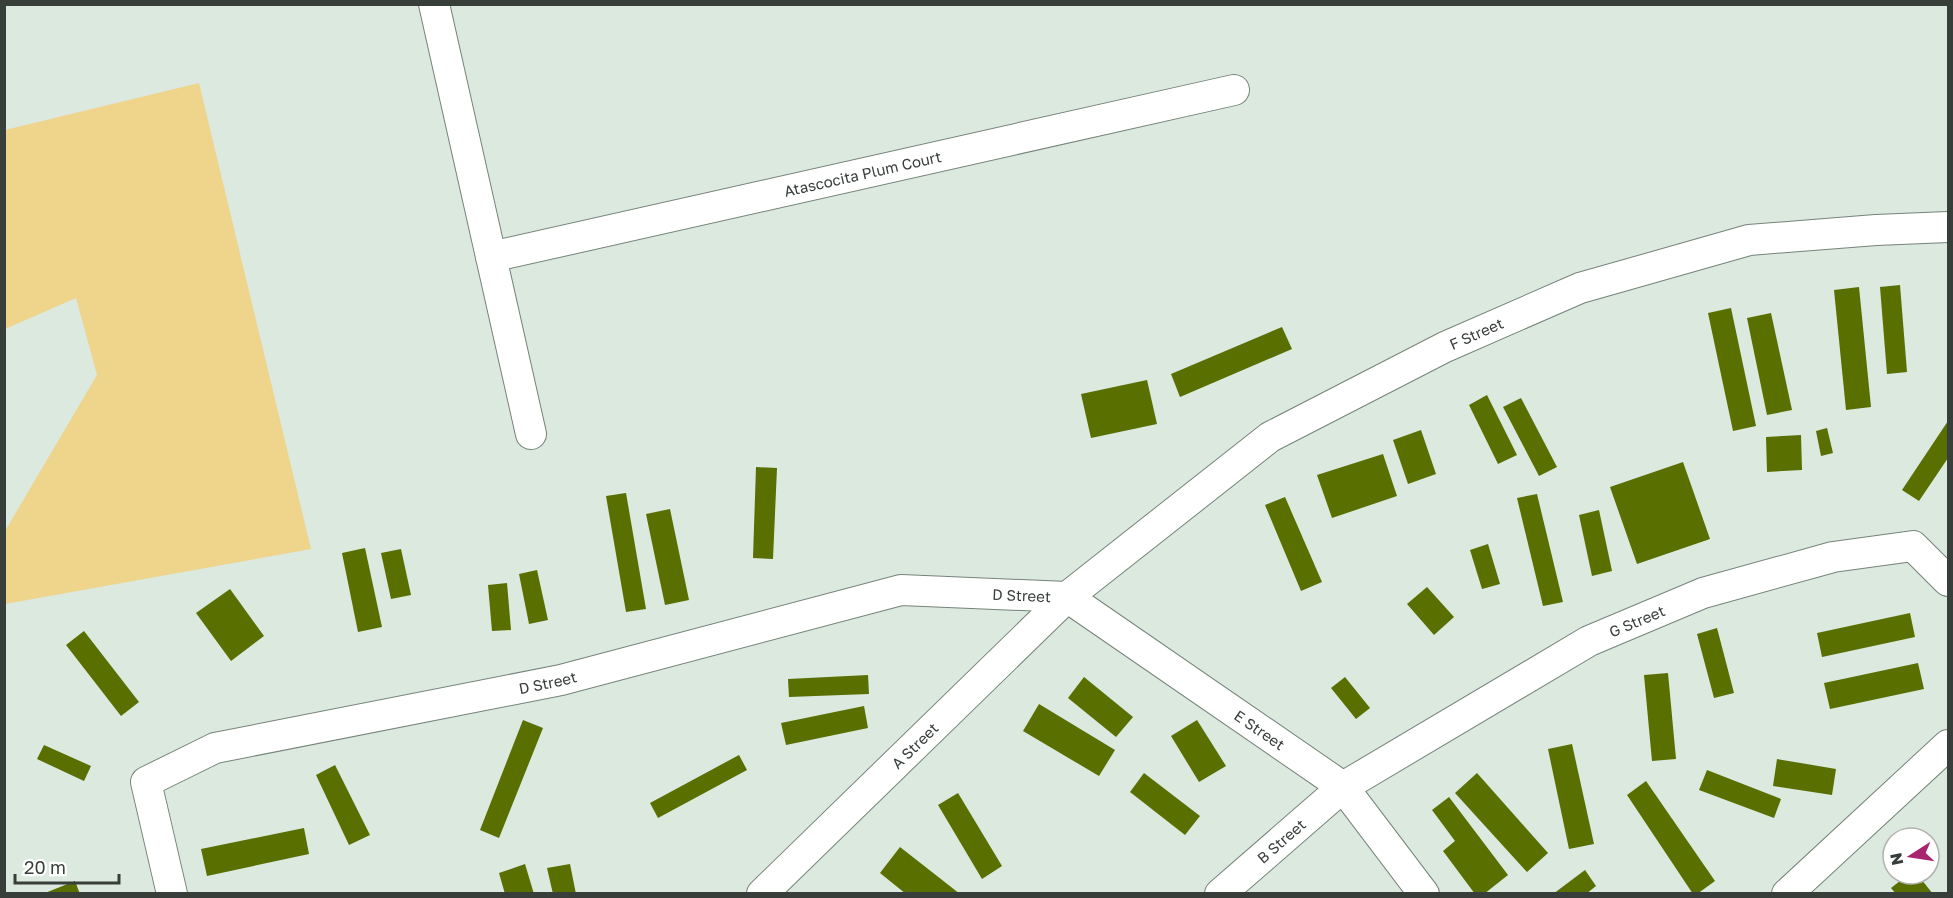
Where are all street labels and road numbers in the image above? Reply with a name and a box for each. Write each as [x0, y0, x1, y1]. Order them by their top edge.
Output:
street label: Atascocita Plum Court [782, 147, 943, 200]
street label: F Street [1446, 314, 1506, 353]
street label: D Street [992, 585, 1051, 605]
street label: G Street [1606, 601, 1667, 641]
street label: D Street [517, 667, 579, 697]
street label: E Street [1231, 706, 1288, 753]
street label: A Street [887, 719, 942, 772]
street label: B Street [1253, 815, 1309, 867]

